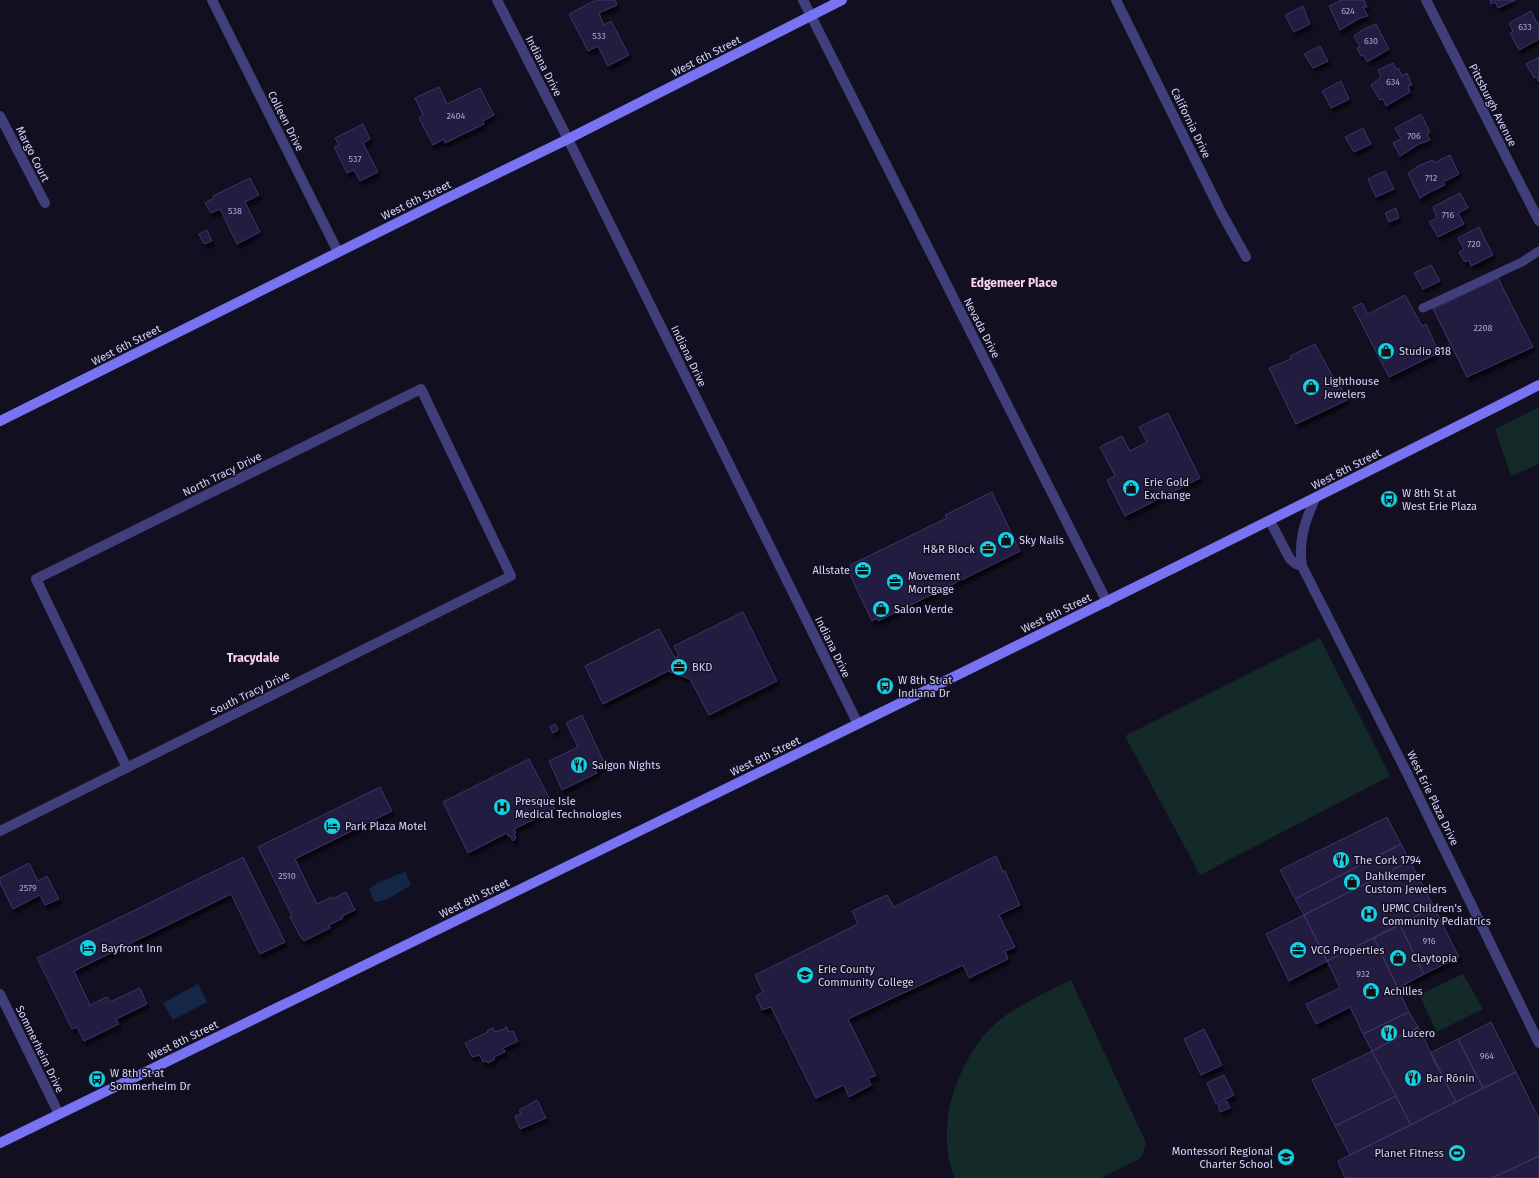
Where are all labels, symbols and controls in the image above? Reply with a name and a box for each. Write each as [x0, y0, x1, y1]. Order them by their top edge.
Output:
house number: 624 [1341, 6, 1355, 16]
house number: 633 [1518, 22, 1532, 32]
house number: 533 [592, 31, 606, 41]
street label: West 6th Street [669, 33, 743, 79]
street label: Indiana Drive [523, 34, 564, 99]
house number: 630 [1364, 36, 1378, 46]
street label: Pittsburgh Avenue [1466, 62, 1519, 149]
house number: 634 [1386, 77, 1400, 87]
street label: California Drive [1168, 86, 1213, 161]
street label: Colleen Drive [265, 89, 306, 154]
house number: 2404 [447, 111, 466, 121]
street label: Margo Court [13, 124, 52, 184]
house number: 706 [1407, 131, 1421, 141]
house number: 537 [349, 154, 361, 164]
house number: 712 [1425, 173, 1437, 183]
street label: West 6th Street [379, 178, 453, 223]
house number: 538 [228, 206, 242, 216]
house number: 716 [1442, 210, 1454, 220]
house number: 720 [1467, 239, 1481, 249]
district label: Edgemeer Place [971, 276, 1058, 290]
street label: Nevada Drive [961, 296, 1002, 361]
street label: West 6th Street [89, 322, 163, 368]
street label: Indiana Drive [668, 323, 709, 389]
house number: 2208 [1474, 323, 1492, 333]
shop icon: Studio 818 [1376, 341, 1396, 361]
place label: Studio 818 [1399, 345, 1451, 358]
place label: Lighthouse Jewelers [1324, 375, 1379, 401]
shop icon: Lighthouse Jewelers [1301, 377, 1321, 397]
street label: West 8th Street [1309, 446, 1383, 493]
street label: North Tracy Drive [181, 450, 264, 499]
place label: Erie Gold Exchange [1144, 476, 1191, 502]
shop icon: Erie Gold Exchange [1121, 478, 1141, 498]
place label: W 8th St at West Erie Plaza [1402, 487, 1477, 513]
bus stop icon: W 8th St at West Erie Plaza [1379, 489, 1399, 509]
shop icon: Sky Nails [996, 530, 1016, 550]
place label: Sky Nails [1019, 534, 1064, 547]
office icon: H&R Block [978, 539, 998, 559]
place label: H&R Block [923, 543, 975, 556]
office icon: Allstate [853, 560, 873, 580]
place label: Allstate [812, 564, 850, 577]
place label: Movement Mortgage [908, 570, 960, 596]
office icon: Movement Mortgage [885, 572, 905, 592]
street label: West 8th Street [1019, 591, 1093, 636]
shop icon: Salon Verde [871, 599, 891, 619]
place label: Salon Verde [894, 603, 953, 616]
street label: Indiana Drive [812, 614, 853, 680]
district label: Tracydale [227, 651, 280, 665]
office icon: BKD [669, 657, 689, 677]
place label: BKD [692, 661, 712, 674]
street label: South Tracy Drive [208, 669, 292, 718]
place label: W 8th St at Indiana Dr [898, 674, 952, 700]
bus stop icon: W 8th St at Indiana Dr [875, 676, 895, 696]
street label: West 8th Street [728, 734, 802, 779]
street label: West Erie Plaza Drive [1404, 749, 1461, 848]
restaurant icon: Saigon Nights [569, 755, 589, 775]
place label: Saigon Nights [592, 759, 660, 772]
place label: Presque Isle Medical Technologies [515, 795, 622, 821]
hospital icon: Presque Isle Medical Technologies [492, 797, 512, 817]
hotel icon: Park Plaza Motel [322, 816, 342, 836]
place label: Park Plaza Motel [345, 820, 427, 833]
restaurant icon: The Cork 1794 [1331, 850, 1351, 870]
place label: The Cork 1794 [1354, 854, 1421, 867]
place label: Dahlkemper Custom Jewelers [1365, 870, 1447, 896]
house number: 2510 [278, 871, 296, 881]
shop icon: Dahlkemper Custom Jewelers [1342, 872, 1362, 892]
street label: West 8th Street [437, 876, 511, 921]
house number: 2579 [19, 883, 37, 893]
place label: UPMC Children's Community Pediatrics [1382, 902, 1491, 928]
hospital icon: UPMC Children's Community Pediatrics [1359, 904, 1379, 924]
house number: 916 [1422, 936, 1436, 946]
hotel icon: Bayfront Inn [78, 938, 98, 958]
office icon: VCG Properties [1288, 940, 1308, 960]
place label: Bayfront Inn [101, 942, 162, 955]
place label: VCG Properties [1311, 944, 1384, 957]
shop icon: Claytopia [1388, 948, 1408, 968]
place label: Claytopia [1411, 952, 1457, 965]
place label: Erie County Community College [818, 963, 914, 989]
school or university icon: Erie County Community College [795, 965, 815, 985]
house number: 932 [1356, 969, 1370, 979]
shop icon: Achilles [1361, 981, 1381, 1001]
place label: Achilles [1384, 985, 1423, 998]
street label: Sommerheim Drive [13, 1004, 66, 1095]
street label: West 8th Street [146, 1018, 220, 1063]
restaurant icon: Lucero [1379, 1023, 1399, 1043]
place label: Lucero [1402, 1027, 1435, 1040]
house number: 964 [1480, 1051, 1494, 1061]
place label: W 8th St at Sommerheim Dr [110, 1067, 191, 1093]
restaurant icon: Bar Rōnin [1403, 1068, 1423, 1088]
bus stop icon: W 8th St at Sommerheim Dr [87, 1069, 107, 1089]
place label: Bar Rōnin [1426, 1072, 1475, 1085]
sports icon: Planet Fitness [1447, 1143, 1467, 1163]
place label: Montessori Regional Charter School [1172, 1145, 1273, 1171]
school or university icon: Montessori Regional Charter School [1276, 1147, 1296, 1167]
place label: Planet Fitness [1375, 1147, 1444, 1160]

